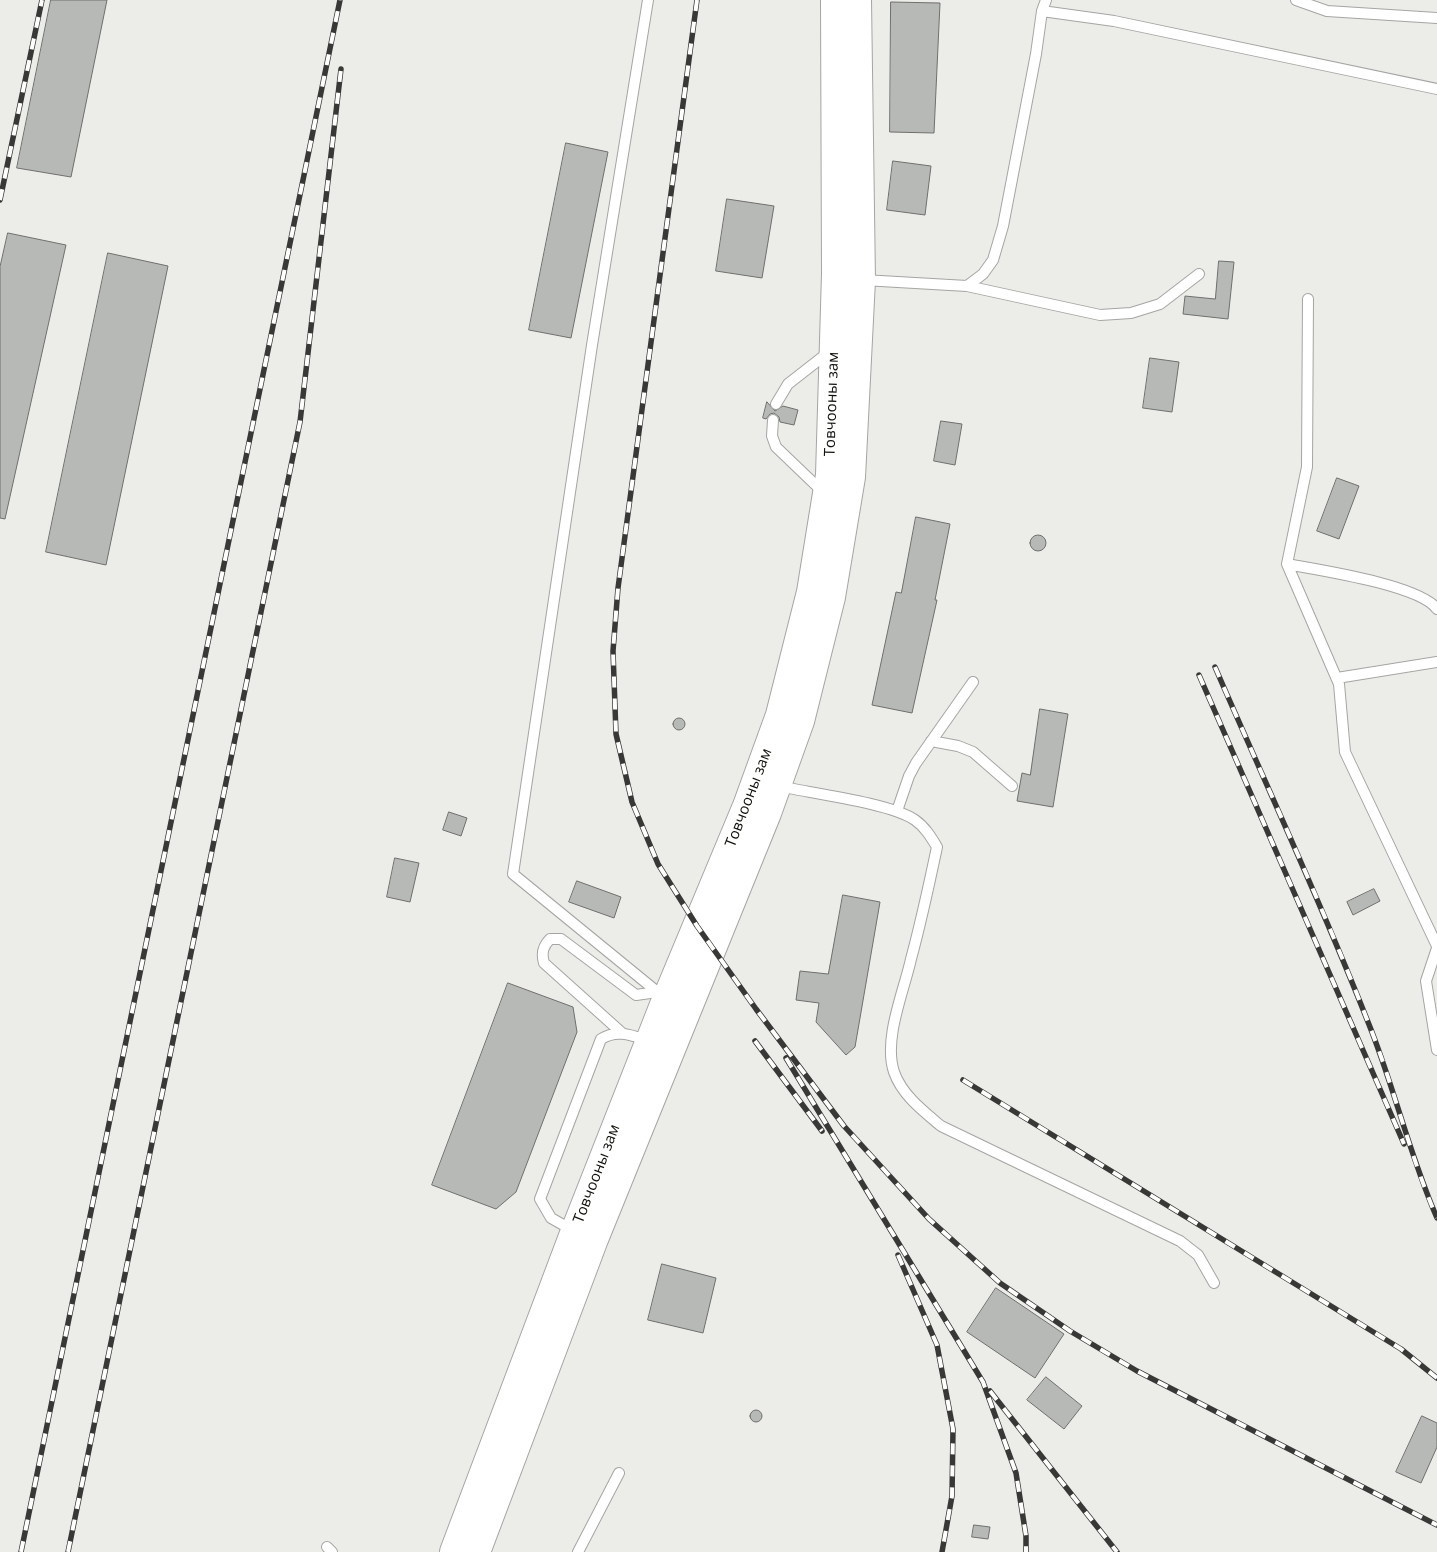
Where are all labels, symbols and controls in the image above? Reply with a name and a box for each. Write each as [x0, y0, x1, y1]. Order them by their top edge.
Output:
street label: Товчооны зам [821, 351, 843, 457]
street label: Товчооны зам [722, 746, 776, 850]
street label: Товчооны зам [570, 1122, 624, 1226]

